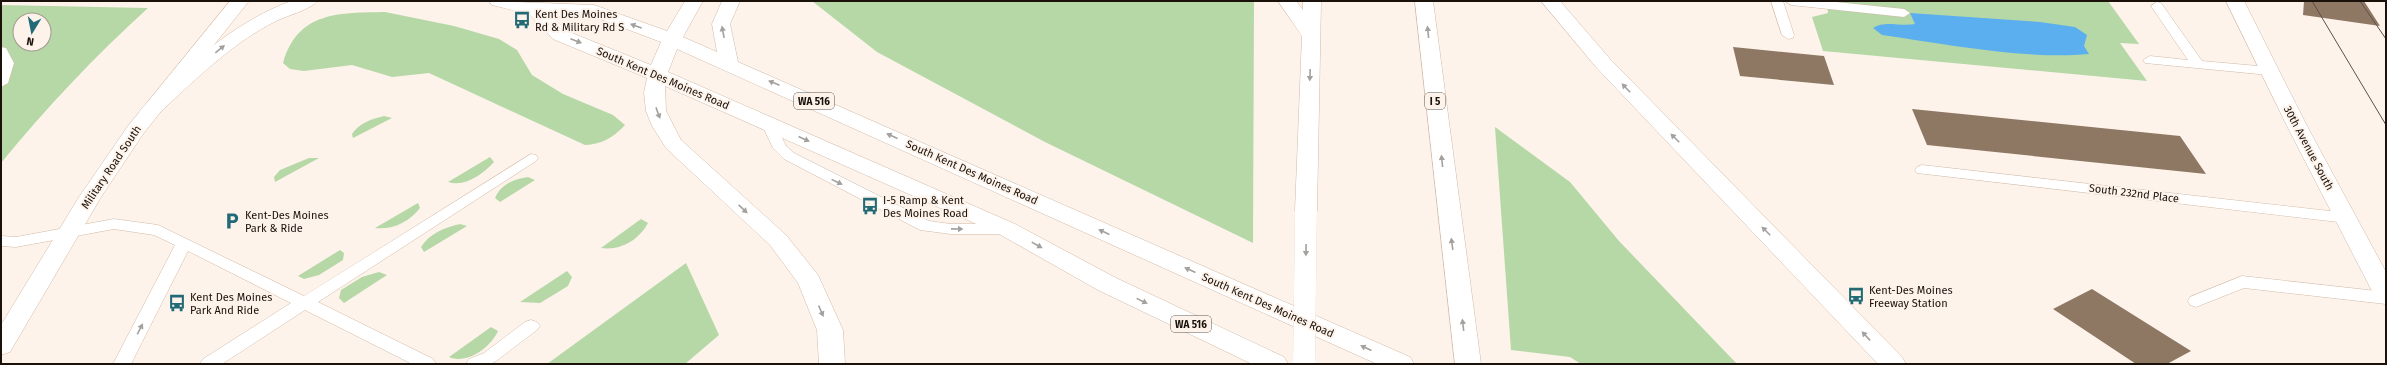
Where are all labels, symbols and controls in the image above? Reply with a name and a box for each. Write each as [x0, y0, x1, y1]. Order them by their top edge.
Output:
place label: Kent Des Moines Rd & Military Rd S [535, 8, 624, 34]
bus stop icon: Kent Des Moines Rd & Military Rd S [512, 10, 532, 30]
north arrow [12, 12, 52, 52]
one-way arrow [630, 23, 642, 29]
one-way arrow [719, 25, 725, 38]
one-way arrow [1424, 26, 1431, 38]
text: N [26, 34, 35, 48]
one-way arrow [570, 39, 582, 45]
one-way arrow [214, 44, 225, 53]
street label: South Kent Des Moines Road [594, 45, 731, 112]
one-way arrow [1307, 69, 1313, 82]
one-way arrow [768, 80, 779, 86]
one-way arrow [1622, 83, 1631, 92]
road number: WA 516 [794, 93, 834, 109]
road number: I 5 [1425, 93, 1445, 109]
street label: 30th Avenue South [2281, 104, 2336, 193]
one-way arrow [655, 108, 661, 120]
street label: Military Road South [79, 123, 144, 212]
one-way arrow [887, 133, 898, 139]
one-way arrow [1670, 133, 1680, 143]
one-way arrow [798, 136, 809, 142]
street label: South Kent Des Moines Road [904, 137, 1040, 207]
one-way arrow [1439, 155, 1445, 167]
one-way arrow [831, 179, 843, 185]
street label: South 232nd Place [2088, 182, 2180, 205]
place label: I-5 Ramp & Kent Des Moines Road [883, 194, 968, 220]
bus stop icon: I-5 Ramp & Kent Des Moines Road [860, 196, 880, 216]
one-way arrow [738, 204, 749, 213]
place label: Kent-Des Moines Park & Ride [245, 209, 329, 235]
parking icon: Kent-Des Moines Park & Ride [222, 211, 242, 231]
one-way arrow [951, 226, 964, 232]
one-way arrow [1761, 226, 1771, 236]
one-way arrow [1099, 229, 1110, 235]
one-way arrow [1449, 238, 1455, 250]
one-way arrow [1031, 242, 1042, 249]
one-way arrow [1303, 244, 1309, 257]
one-way arrow [1184, 267, 1195, 273]
street label: South Kent Des Moines Road [1200, 270, 1336, 340]
place label: Kent-Des Moines Freeway Station [1869, 284, 1953, 310]
bus stop icon: Kent-Des Moines Freeway Station [1846, 286, 1866, 306]
place label: Kent Des Moines Park And Ride [190, 291, 272, 317]
bus stop icon: Kent Des Moines Park And Ride [167, 293, 187, 313]
one-way arrow [1136, 298, 1148, 304]
one-way arrow [819, 305, 825, 317]
road number: WA 516 [1171, 316, 1211, 332]
one-way arrow [1460, 319, 1466, 331]
one-way arrow [137, 324, 143, 335]
one-way arrow [1862, 331, 1871, 341]
one-way arrow [1360, 345, 1371, 351]

